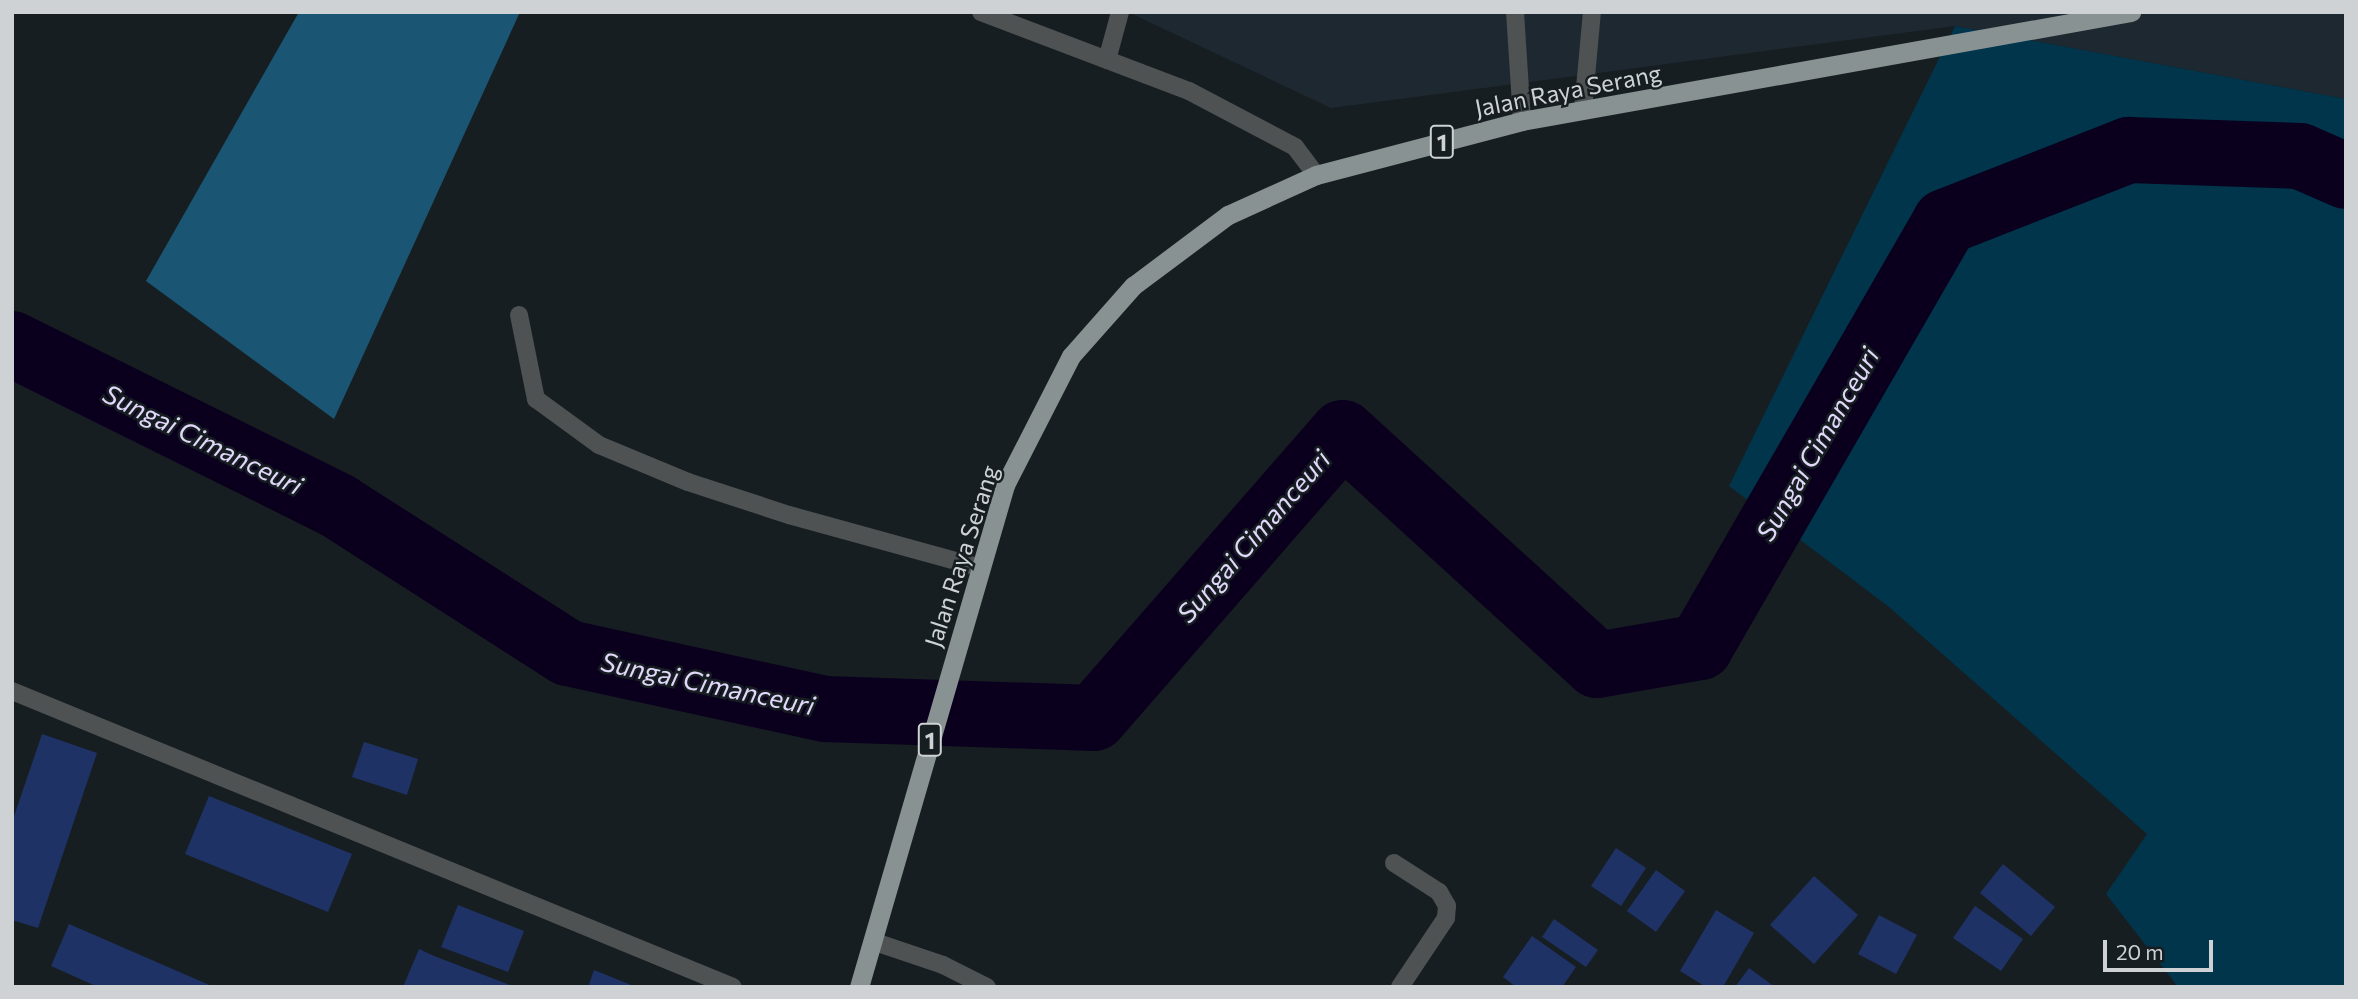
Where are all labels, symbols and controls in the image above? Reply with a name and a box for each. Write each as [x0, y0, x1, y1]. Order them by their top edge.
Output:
street label: Jalan Raya Serang [1472, 58, 1664, 122]
road number: 1 [1430, 122, 1454, 162]
water label: Sungai Cimanceuri [1749, 342, 1885, 546]
water label: Sungai Cimanceuri [98, 377, 308, 501]
water label: Sungai Cimanceuri [1170, 444, 1336, 628]
street label: Jalan Raya Serang [918, 461, 1004, 651]
water label: Sungai Cimanceuri [598, 645, 818, 721]
road number: 1 [918, 720, 942, 760]
scale bar [2106, 926, 2216, 970]
text: 20 m [2116, 939, 2164, 964]

